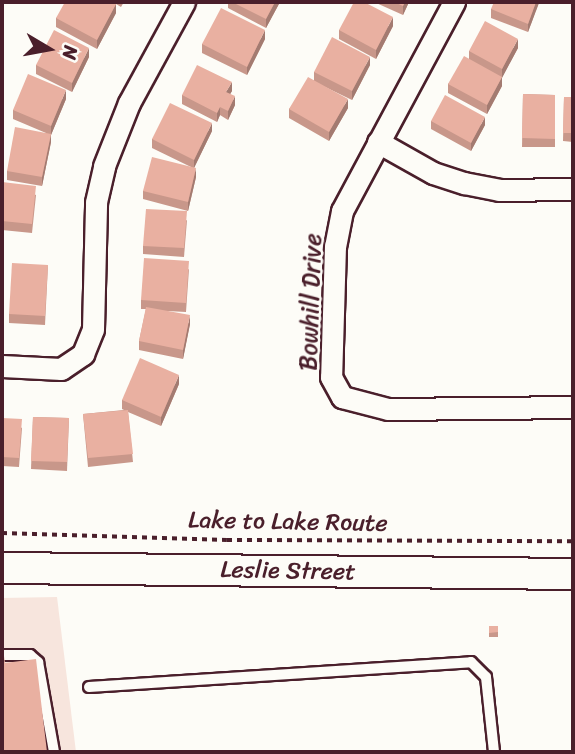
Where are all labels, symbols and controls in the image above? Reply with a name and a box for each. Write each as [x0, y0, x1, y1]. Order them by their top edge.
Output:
north arrow [14, 14, 84, 84]
text: N [53, 43, 88, 62]
street label: Bowhill Drive [294, 233, 328, 371]
street label: Lake to Lake Route [188, 506, 388, 538]
street label: Leslie Street [220, 555, 356, 587]

